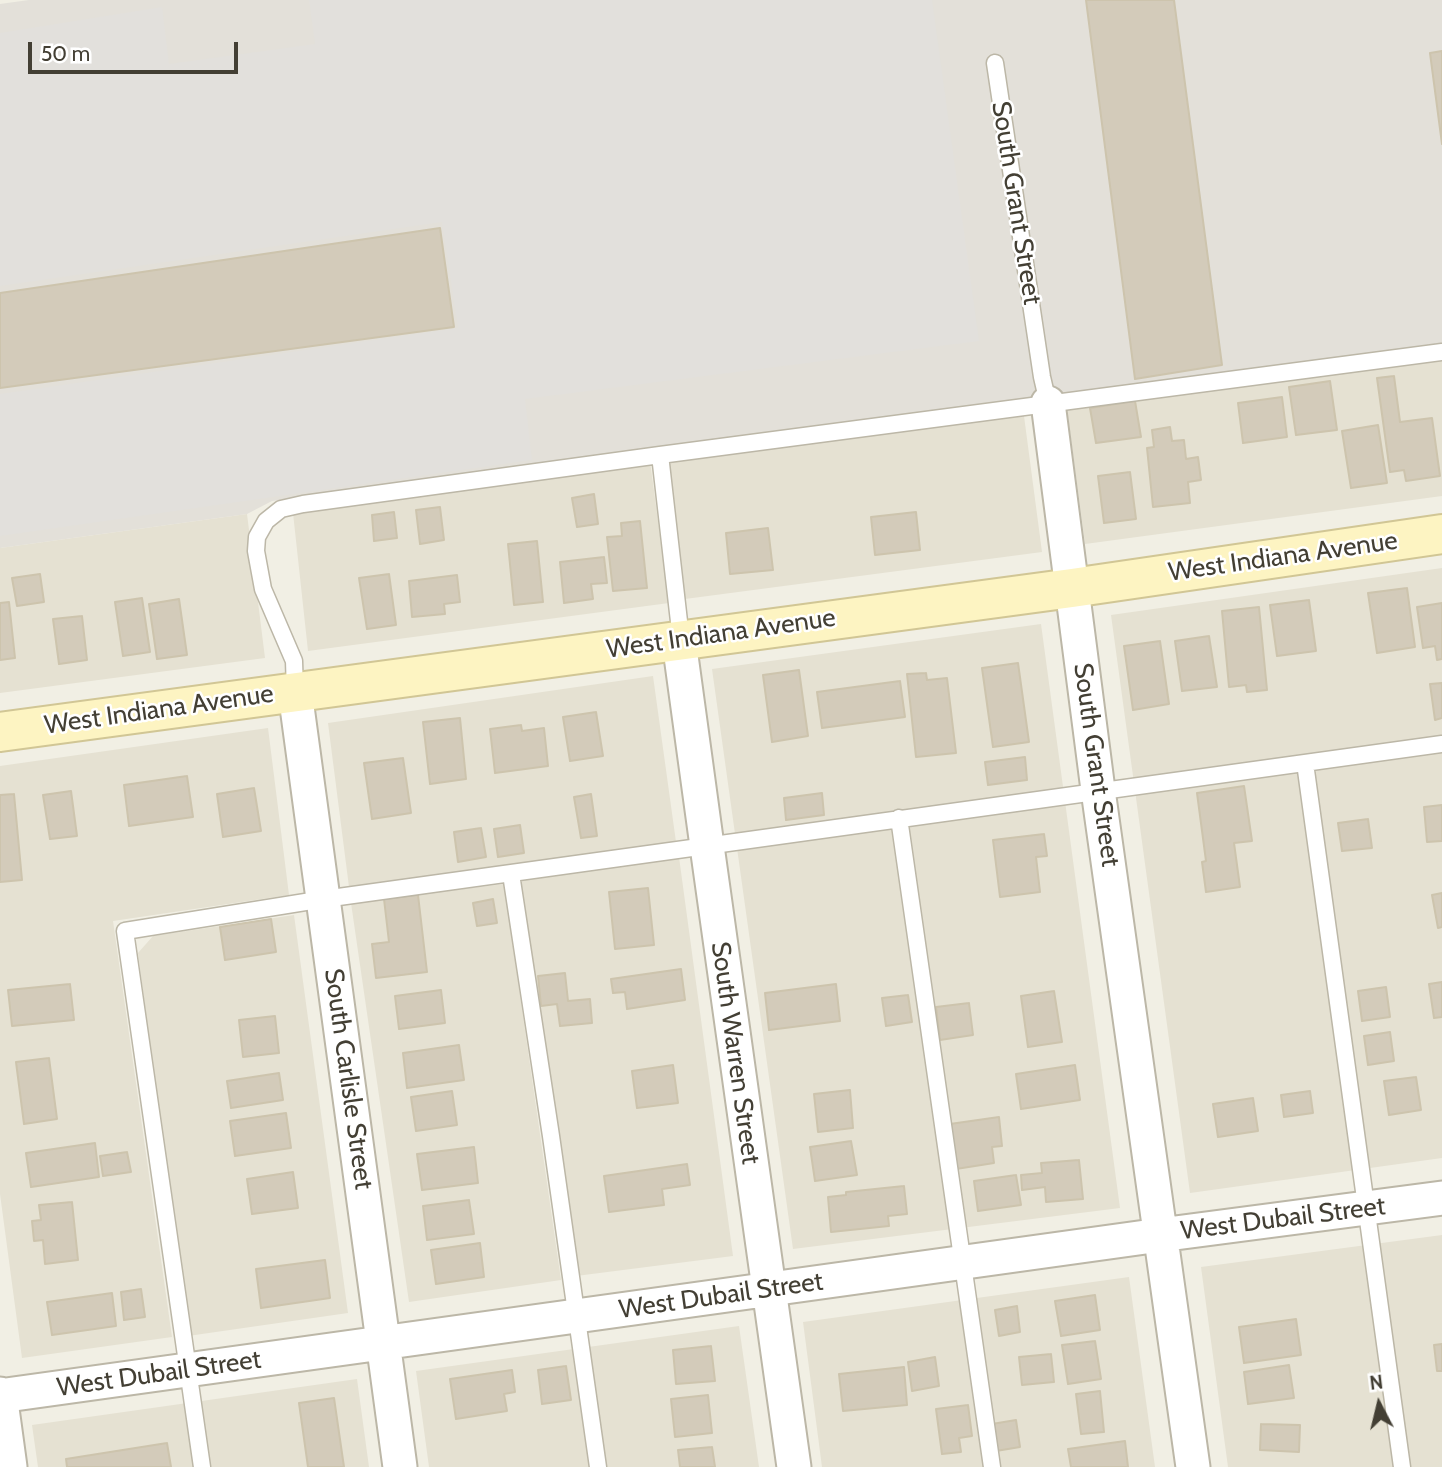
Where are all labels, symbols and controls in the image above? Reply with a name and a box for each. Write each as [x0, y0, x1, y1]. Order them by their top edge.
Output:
scale bar [32, 28, 242, 72]
text: 50 m [41, 41, 90, 66]
street label: South Grant Street [985, 99, 1047, 307]
street label: West Indiana Avenue [1166, 525, 1400, 589]
street label: West Indiana Avenue [604, 602, 838, 666]
street label: South Grant Street [1066, 661, 1126, 869]
street label: West Indiana Avenue [42, 678, 276, 742]
street label: South Warren Street [704, 940, 766, 1166]
street label: South Carlisle Street [317, 966, 379, 1192]
street label: West Dubail Street [1179, 1191, 1387, 1247]
street label: West Dubail Street [617, 1266, 825, 1326]
street label: West Dubail Street [55, 1344, 263, 1404]
north arrow [1344, 1369, 1414, 1439]
text: N [1368, 1370, 1384, 1395]

